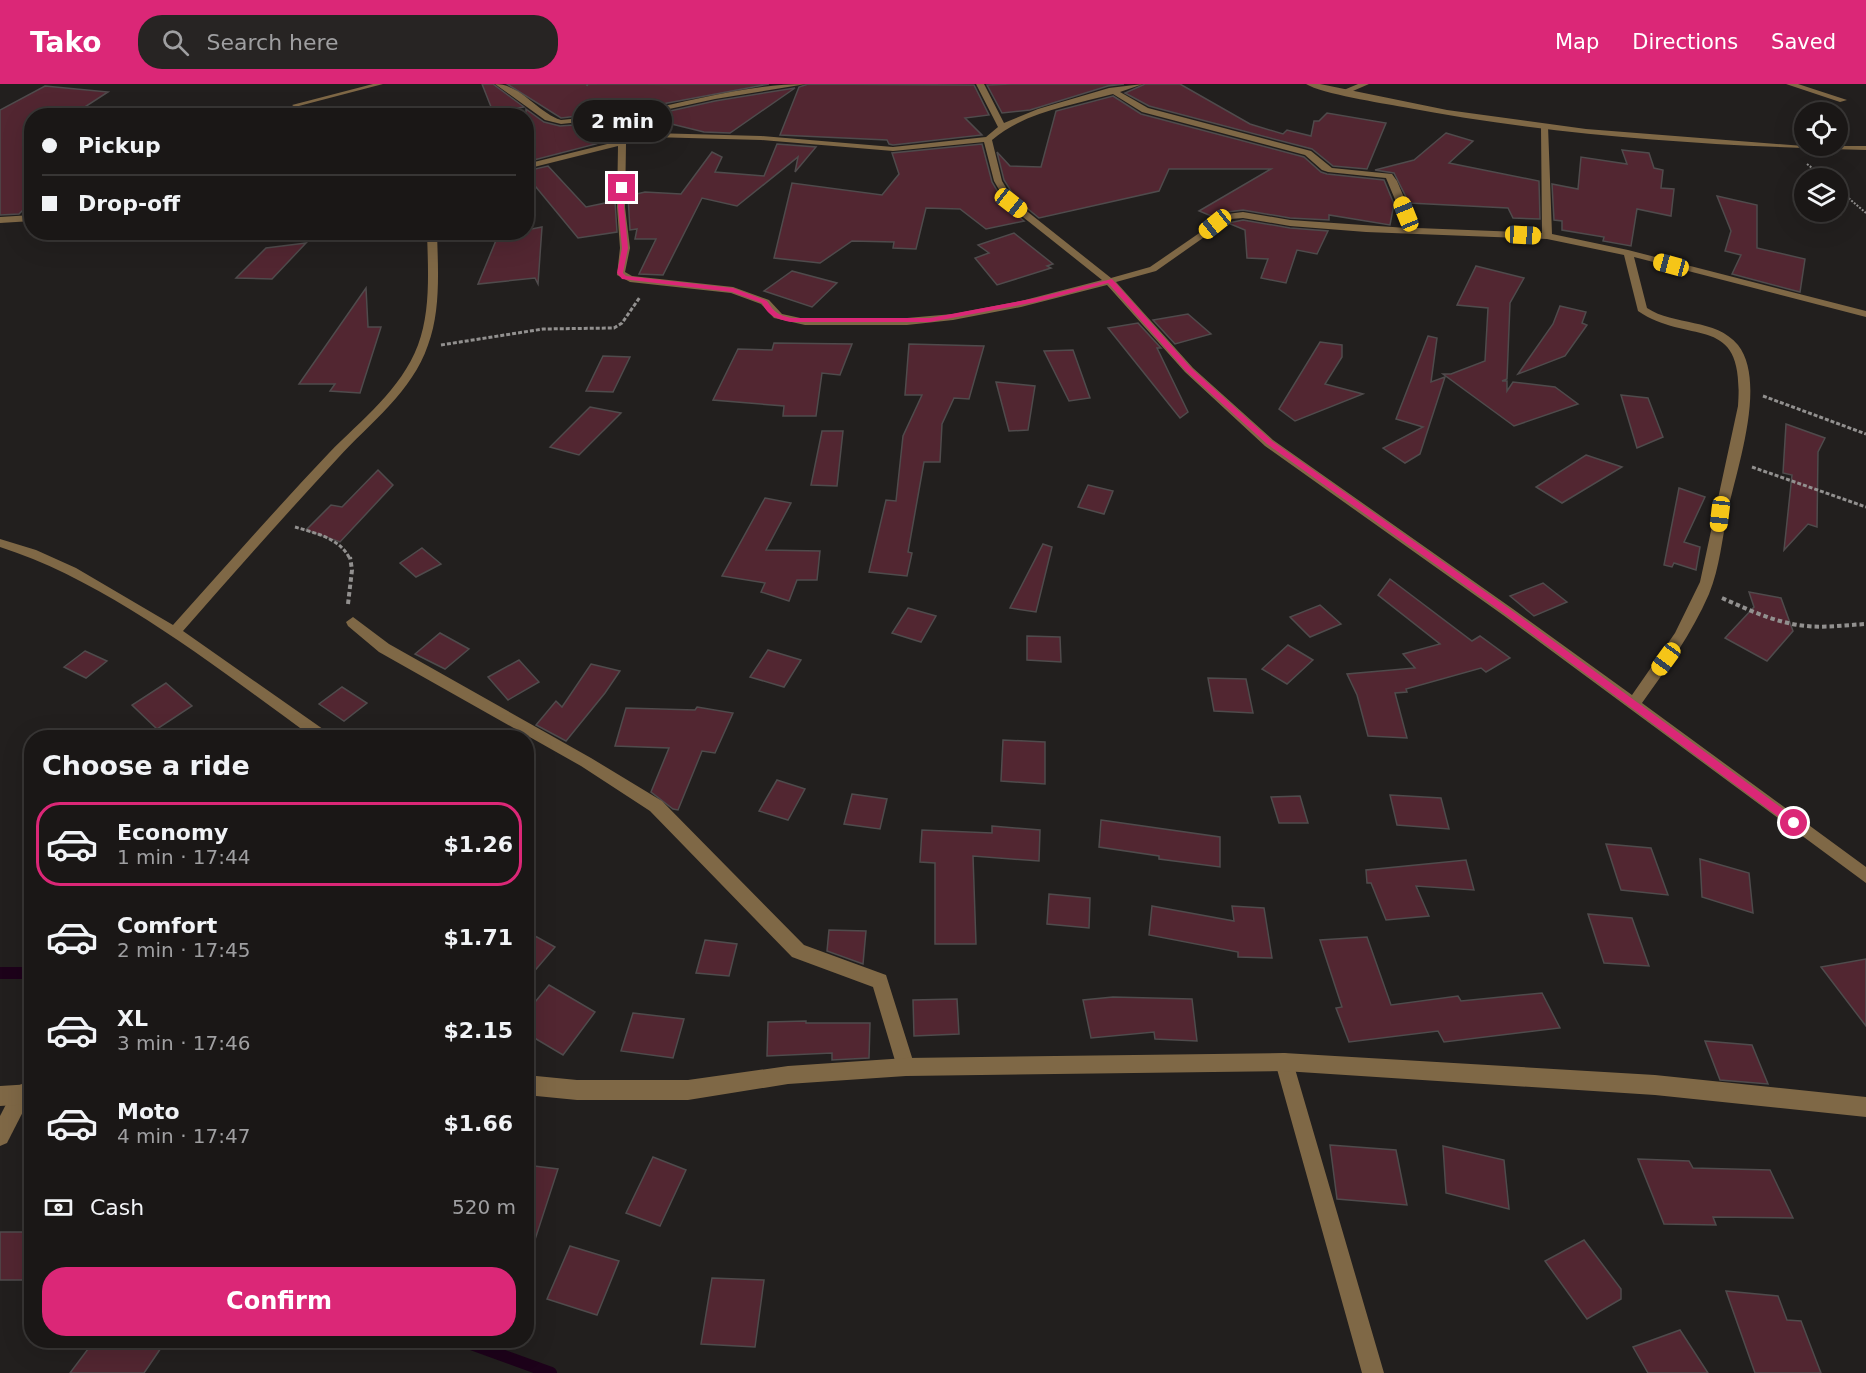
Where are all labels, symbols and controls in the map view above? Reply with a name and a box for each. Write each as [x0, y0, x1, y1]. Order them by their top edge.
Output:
search box [138, 15, 558, 69]
text: Tako [30, 26, 102, 59]
icon: search [159, 26, 192, 59]
text: Search here [207, 30, 339, 55]
text: Map [1555, 30, 1599, 54]
text: Directions [1632, 30, 1738, 54]
text: Saved [1771, 30, 1836, 54]
callout: 2 min [572, 101, 672, 143]
map controls [1794, 102, 1848, 222]
button: locate [1794, 102, 1848, 156]
text: 2 min [591, 109, 654, 133]
text: Pickup [78, 133, 161, 158]
button: layers [1794, 168, 1848, 222]
route end [608, 174, 635, 201]
car [991, 185, 1031, 221]
text: Drop-off [78, 191, 180, 216]
car [1391, 194, 1421, 234]
car [1195, 206, 1235, 242]
car [1505, 225, 1541, 245]
car [1651, 252, 1691, 278]
car [1709, 495, 1731, 533]
car [1648, 639, 1684, 679]
text: Choose a ride [42, 750, 250, 781]
route start [1780, 809, 1807, 836]
icon: car [45, 817, 99, 871]
text: Economy [117, 820, 228, 845]
text: $1.26 [443, 832, 513, 857]
text: 1 min · 17:44 [117, 845, 251, 869]
icon: car [45, 910, 99, 964]
text: Comfort [117, 913, 217, 938]
text: $1.71 [443, 925, 513, 950]
text: 2 min · 17:45 [117, 938, 251, 962]
icon: car [45, 1003, 99, 1057]
text: XL [117, 1006, 148, 1031]
text: $2.15 [443, 1018, 513, 1043]
text: 3 min · 17:46 [117, 1031, 251, 1055]
icon: car [45, 1096, 99, 1150]
text: Moto [117, 1099, 180, 1124]
text: $1.66 [443, 1111, 513, 1136]
text: 4 min · 17:47 [117, 1124, 251, 1148]
icon: cash [42, 1191, 75, 1224]
text: Cash [90, 1195, 144, 1220]
text: 520 m [452, 1195, 516, 1219]
button: Confirm [42, 1267, 516, 1336]

